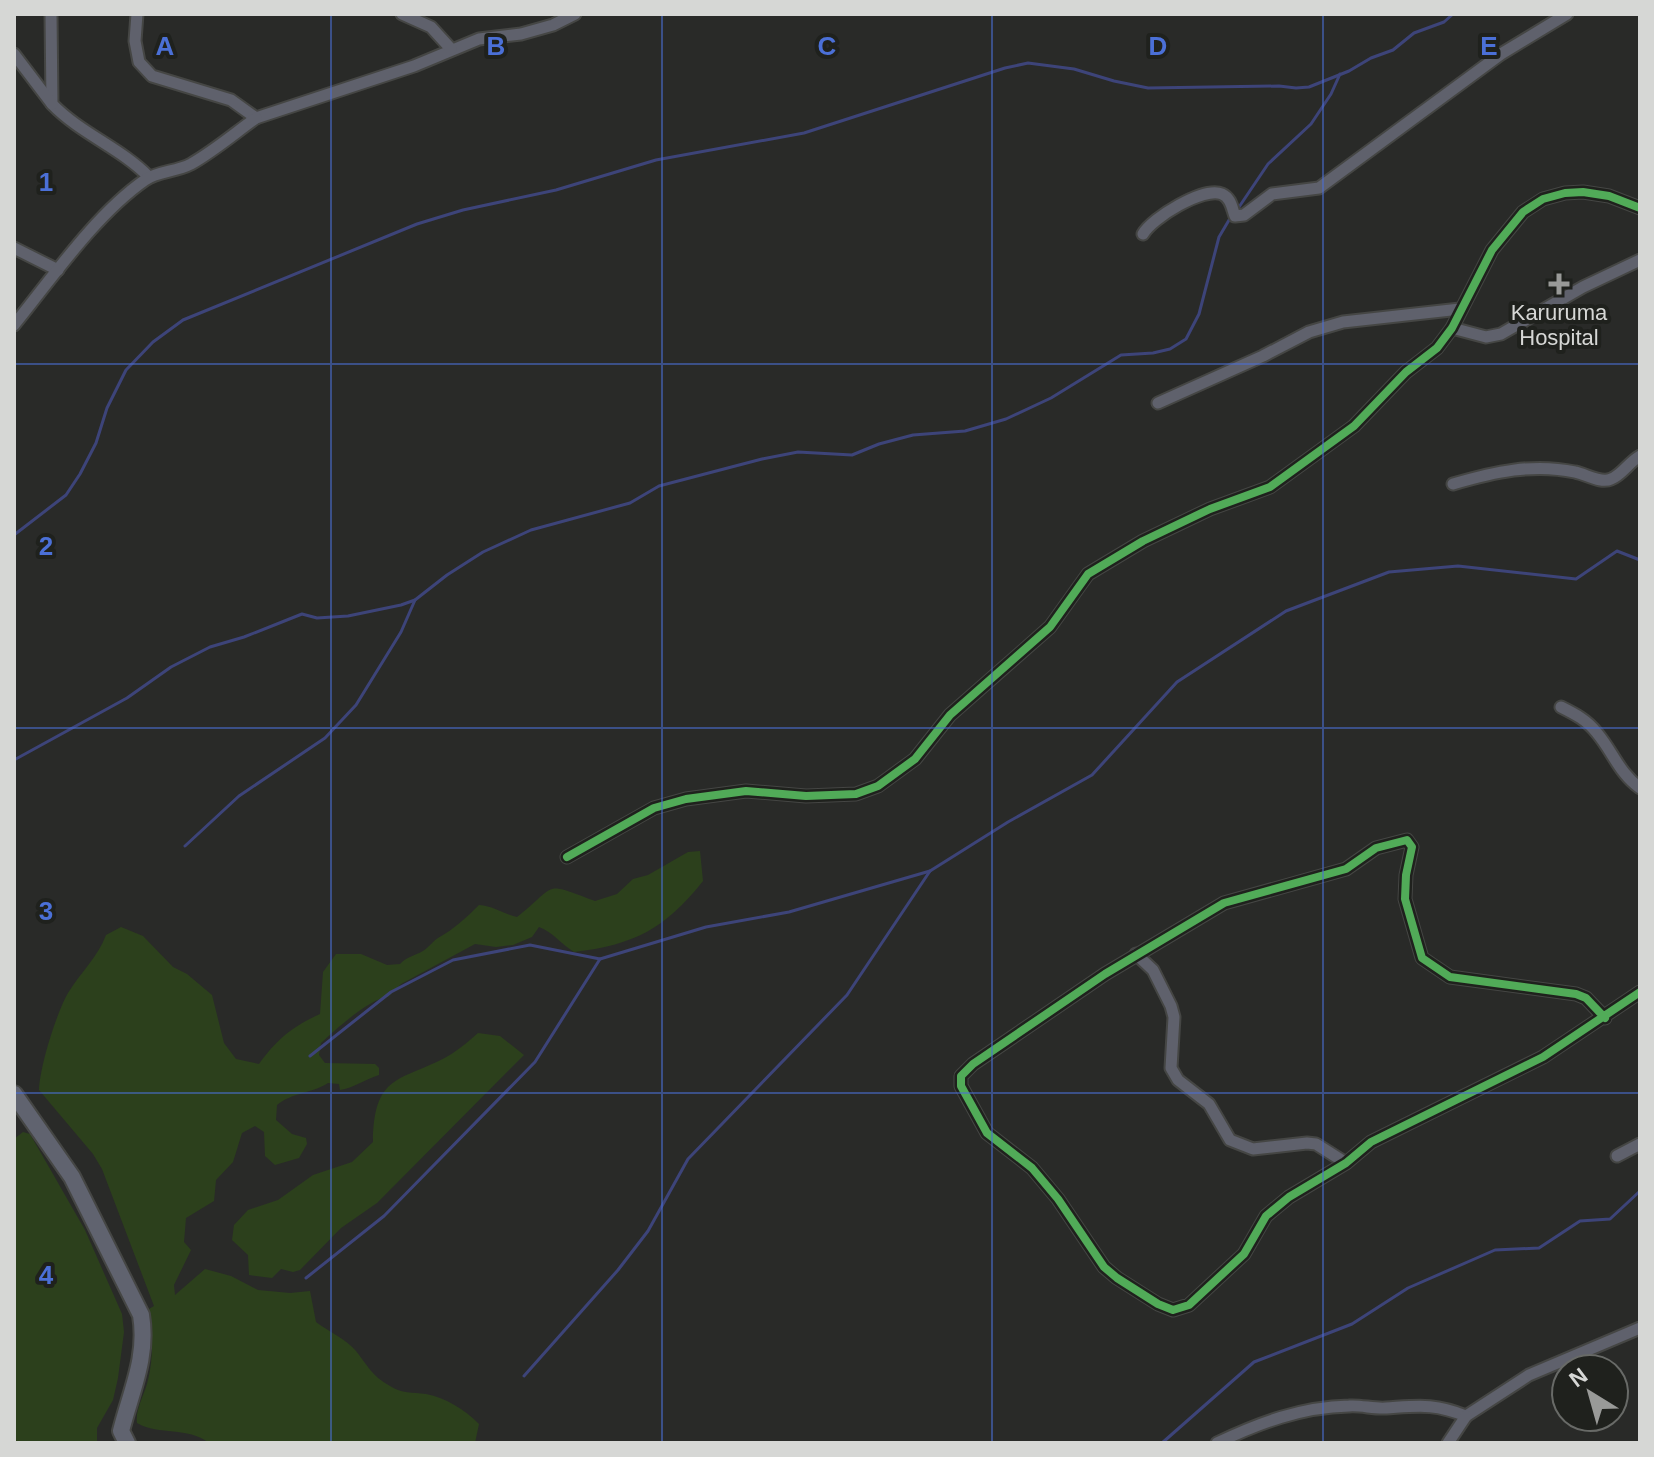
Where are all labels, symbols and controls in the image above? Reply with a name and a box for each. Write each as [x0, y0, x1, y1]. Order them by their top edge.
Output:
text: A [156, 31, 175, 61]
text: B [487, 31, 505, 61]
text: C [818, 31, 837, 61]
text: D [1149, 31, 1167, 61]
text: E [1480, 31, 1498, 61]
text: 1 [39, 167, 53, 197]
marker: Karuruma Hospital [1548, 273, 1570, 295]
place label: Karuruma Hospital [1511, 300, 1608, 350]
text: 2 [39, 531, 53, 561]
text: 3 [39, 896, 53, 926]
text: 4 [39, 1260, 54, 1290]
north arrow [1550, 1353, 1630, 1433]
text: N [1564, 1363, 1592, 1392]

